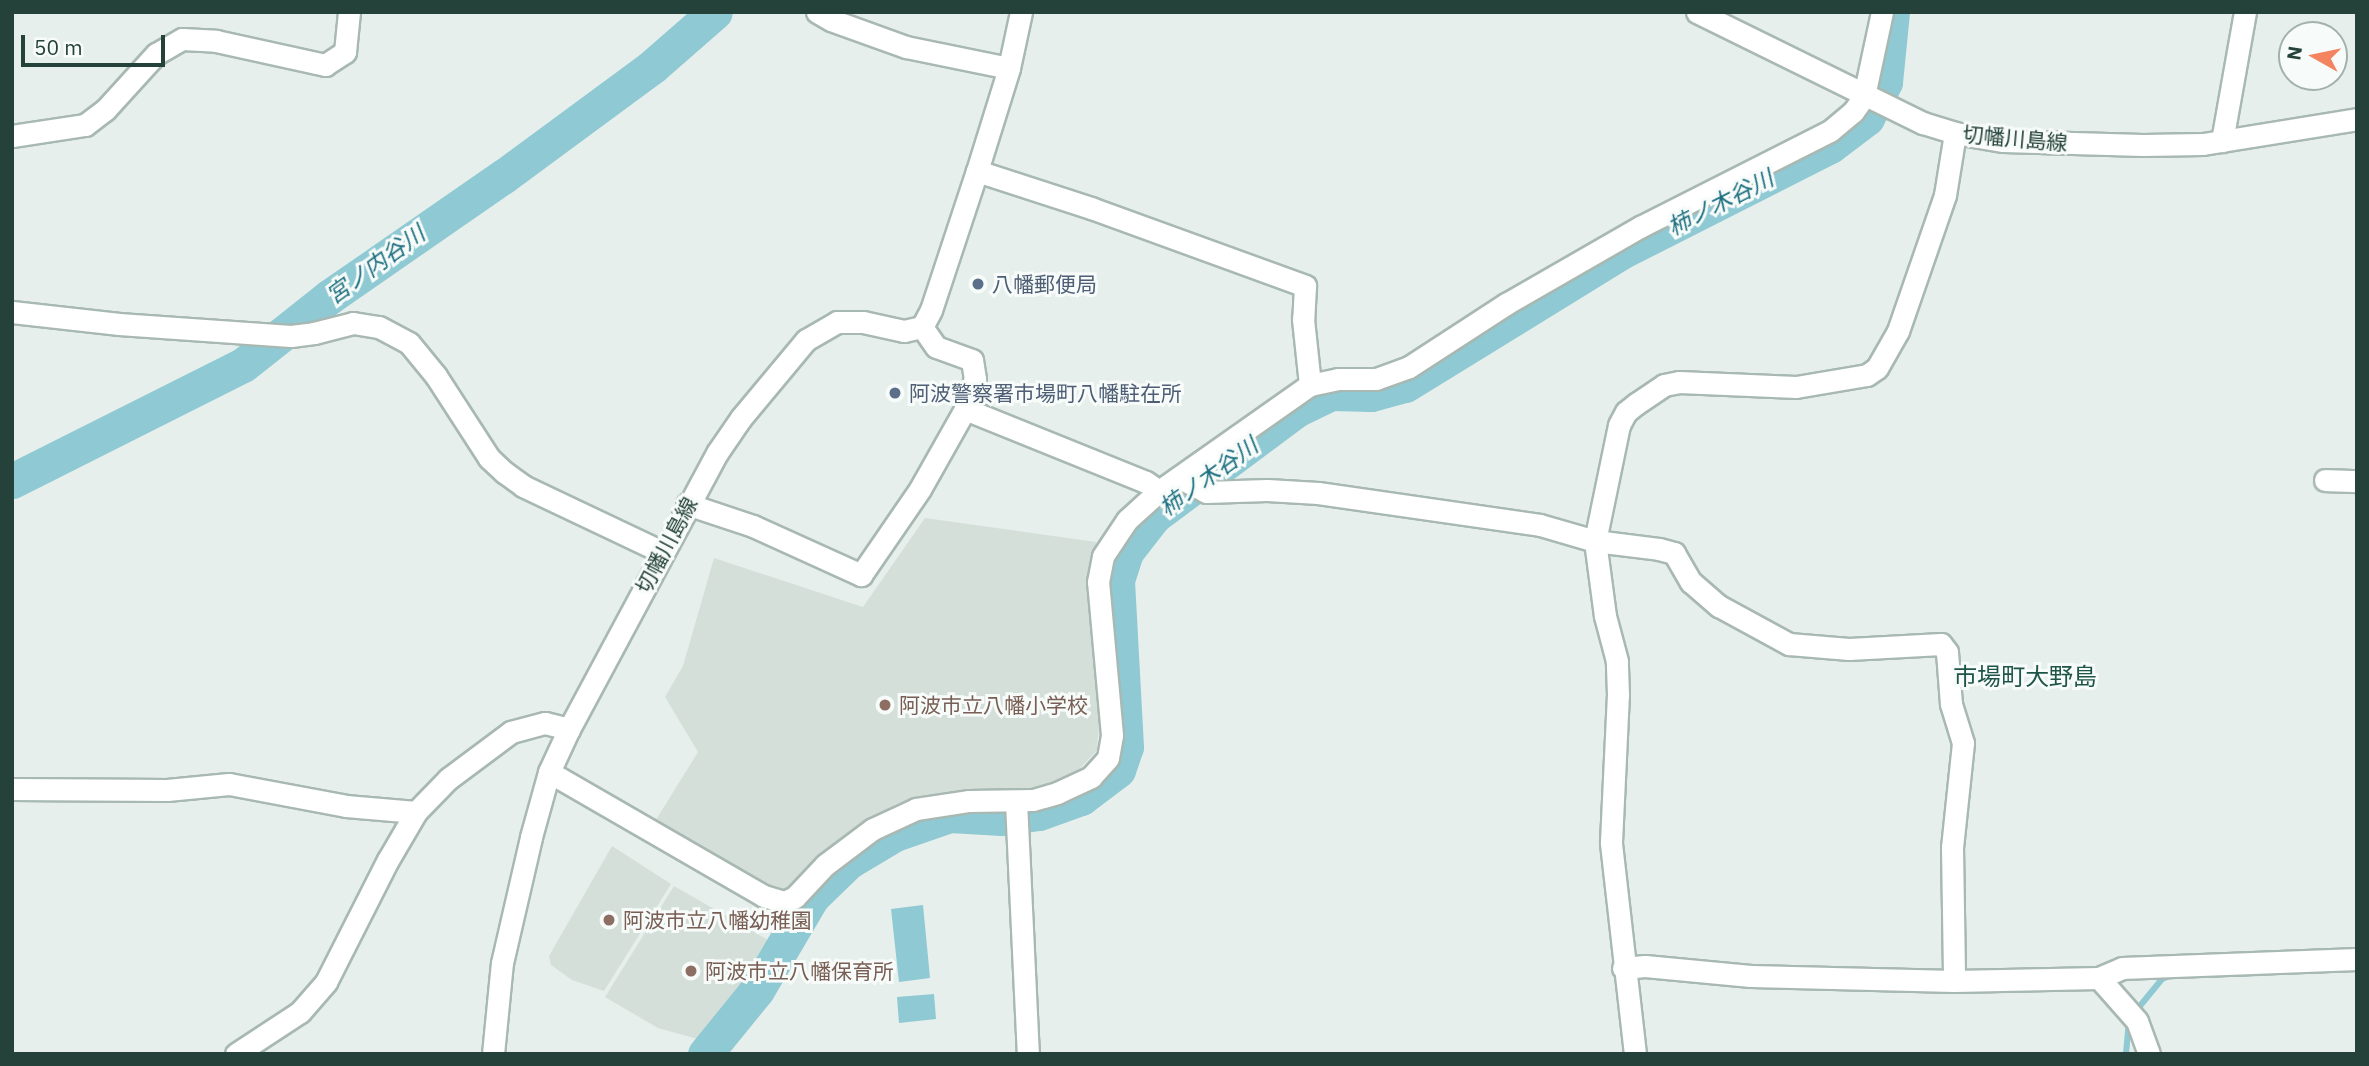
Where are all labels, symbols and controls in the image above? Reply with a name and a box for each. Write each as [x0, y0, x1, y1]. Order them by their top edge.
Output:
scale bar [24, 21, 168, 65]
north arrow [2278, 21, 2348, 91]
text: 50 m [34, 33, 83, 61]
text: N [2281, 44, 2307, 62]
street label: 切幡川島線 [1962, 121, 2068, 155]
water label: 柿ノ木谷川 [1663, 164, 1777, 240]
water label: 宮ノ内谷川 [320, 219, 430, 309]
place label: 八幡郵便局 [992, 271, 1097, 297]
marker: 八幡郵便局 [970, 276, 986, 292]
place label: 阿波警察署市場町八幡駐在所 [909, 380, 1182, 406]
marker: 阿波警察署市場町八幡駐在所 [887, 385, 903, 401]
water label: 柿ノ木谷川 [1153, 431, 1263, 521]
street label: 切幡川島線 [630, 493, 702, 597]
district label: 市場町大野島 [1953, 663, 2097, 691]
place label: 阿波市立八幡小学校 [899, 692, 1088, 718]
marker: 阿波市立八幡小学校 [877, 697, 893, 713]
place label: 阿波市立八幡幼稚園 [623, 907, 812, 933]
marker: 阿波市立八幡幼稚園 [601, 912, 617, 928]
place label: 阿波市立八幡保育所 [705, 958, 894, 984]
marker: 阿波市立八幡保育所 [683, 963, 699, 979]

